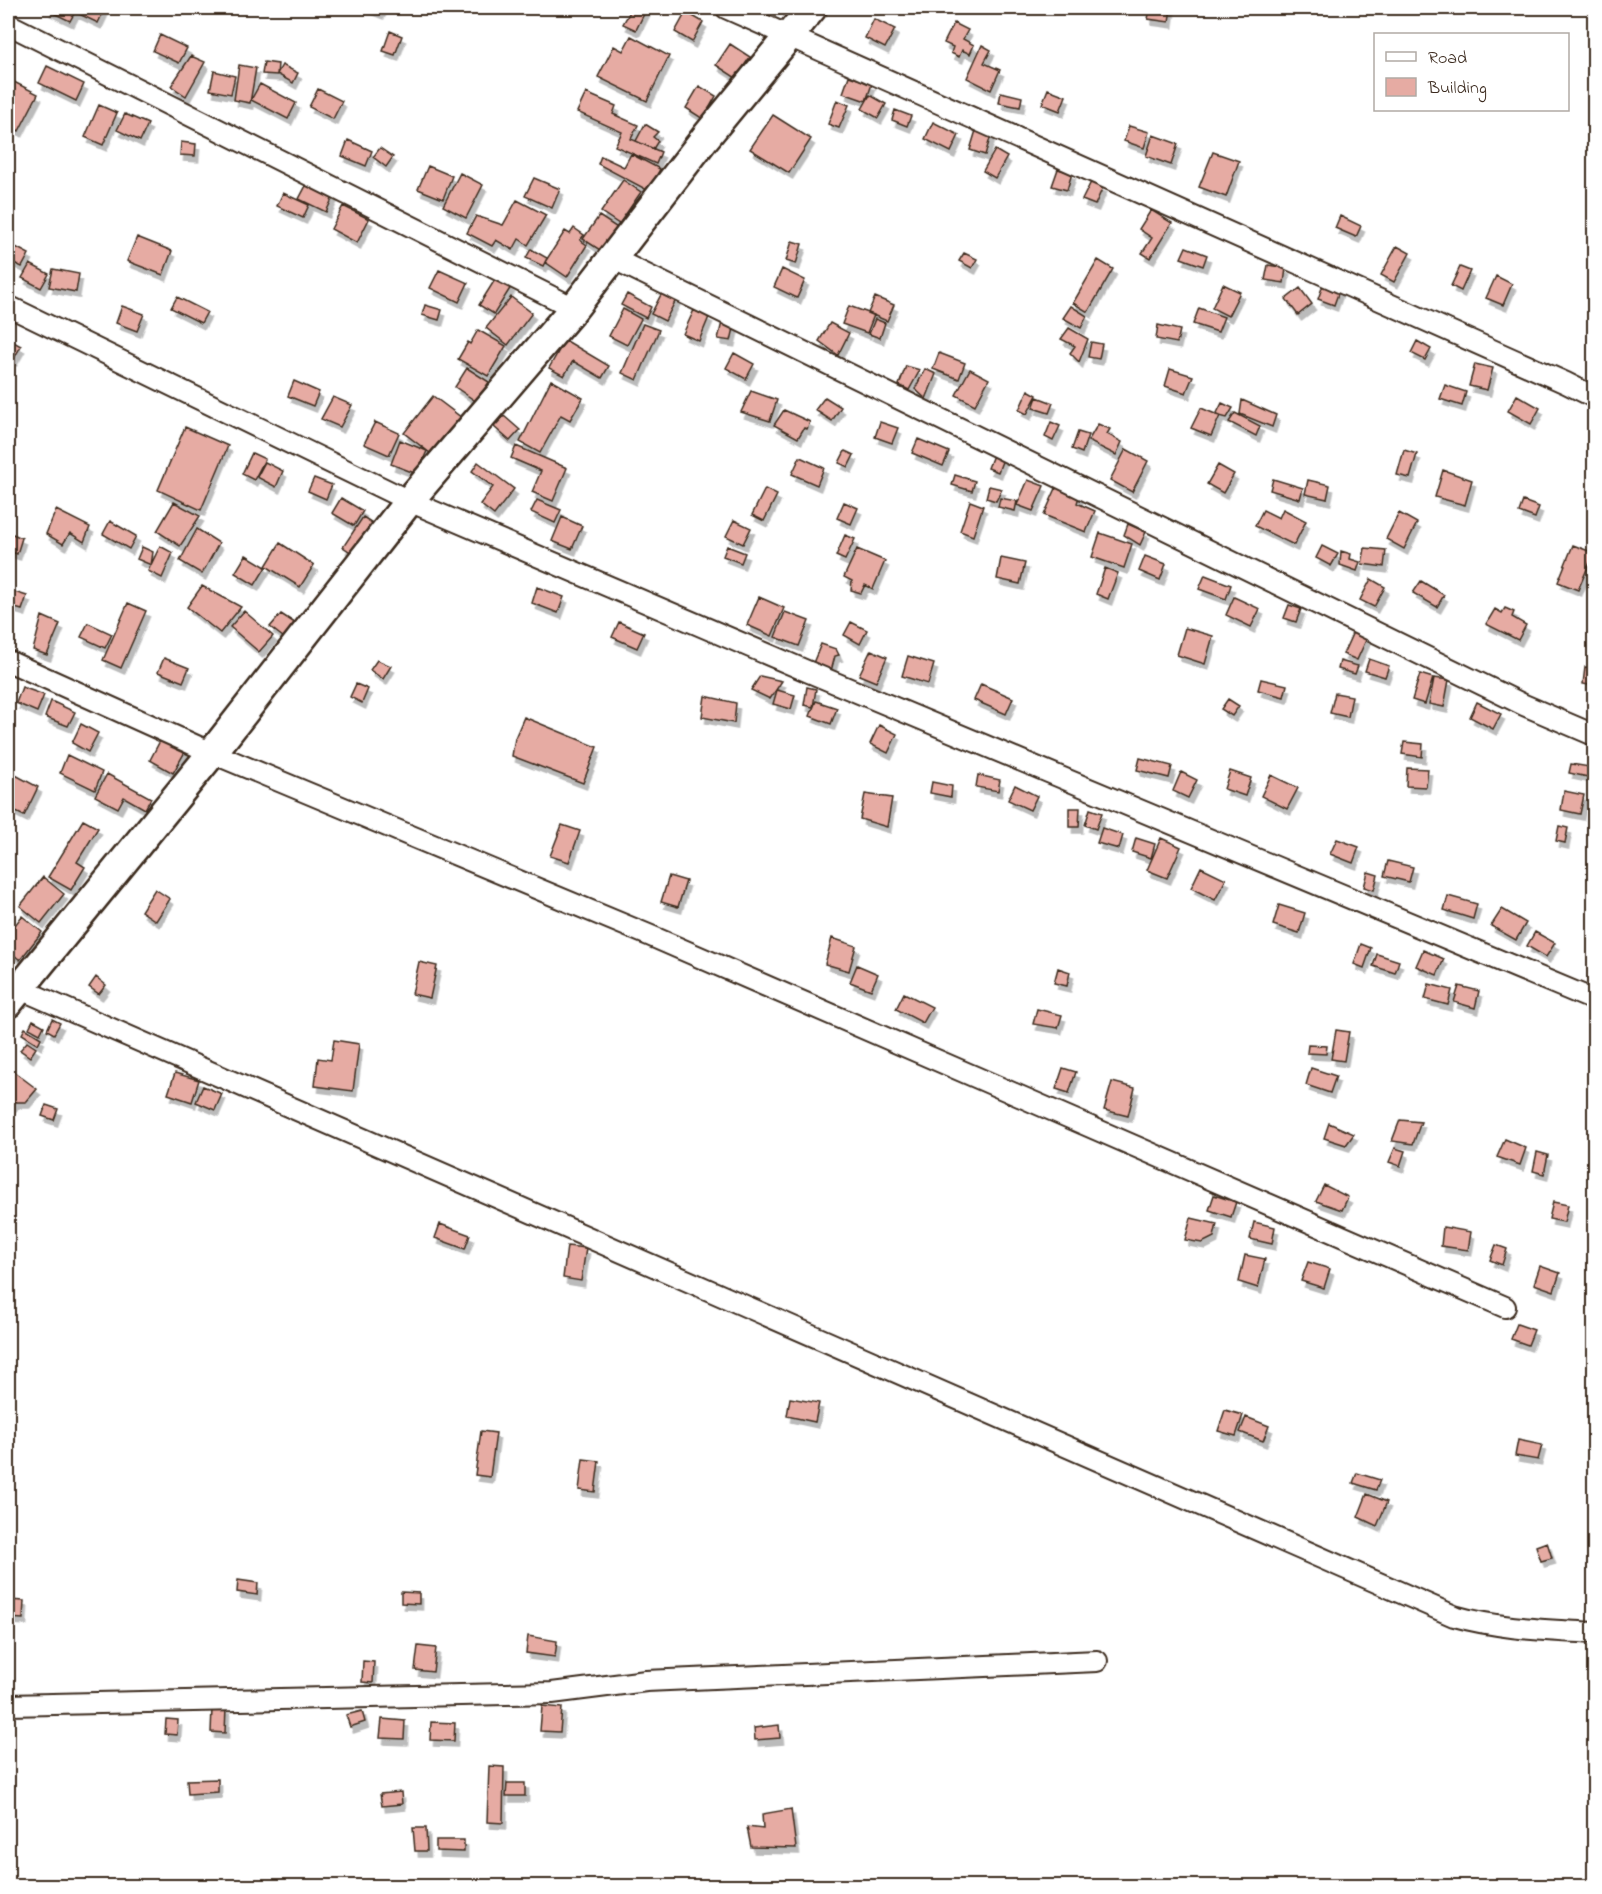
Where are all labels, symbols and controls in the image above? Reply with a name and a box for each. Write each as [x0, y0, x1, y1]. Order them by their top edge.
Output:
legend [1374, 33, 1569, 111]
text: Road [1428, 46, 1467, 72]
text: Building [1427, 76, 1487, 103]

